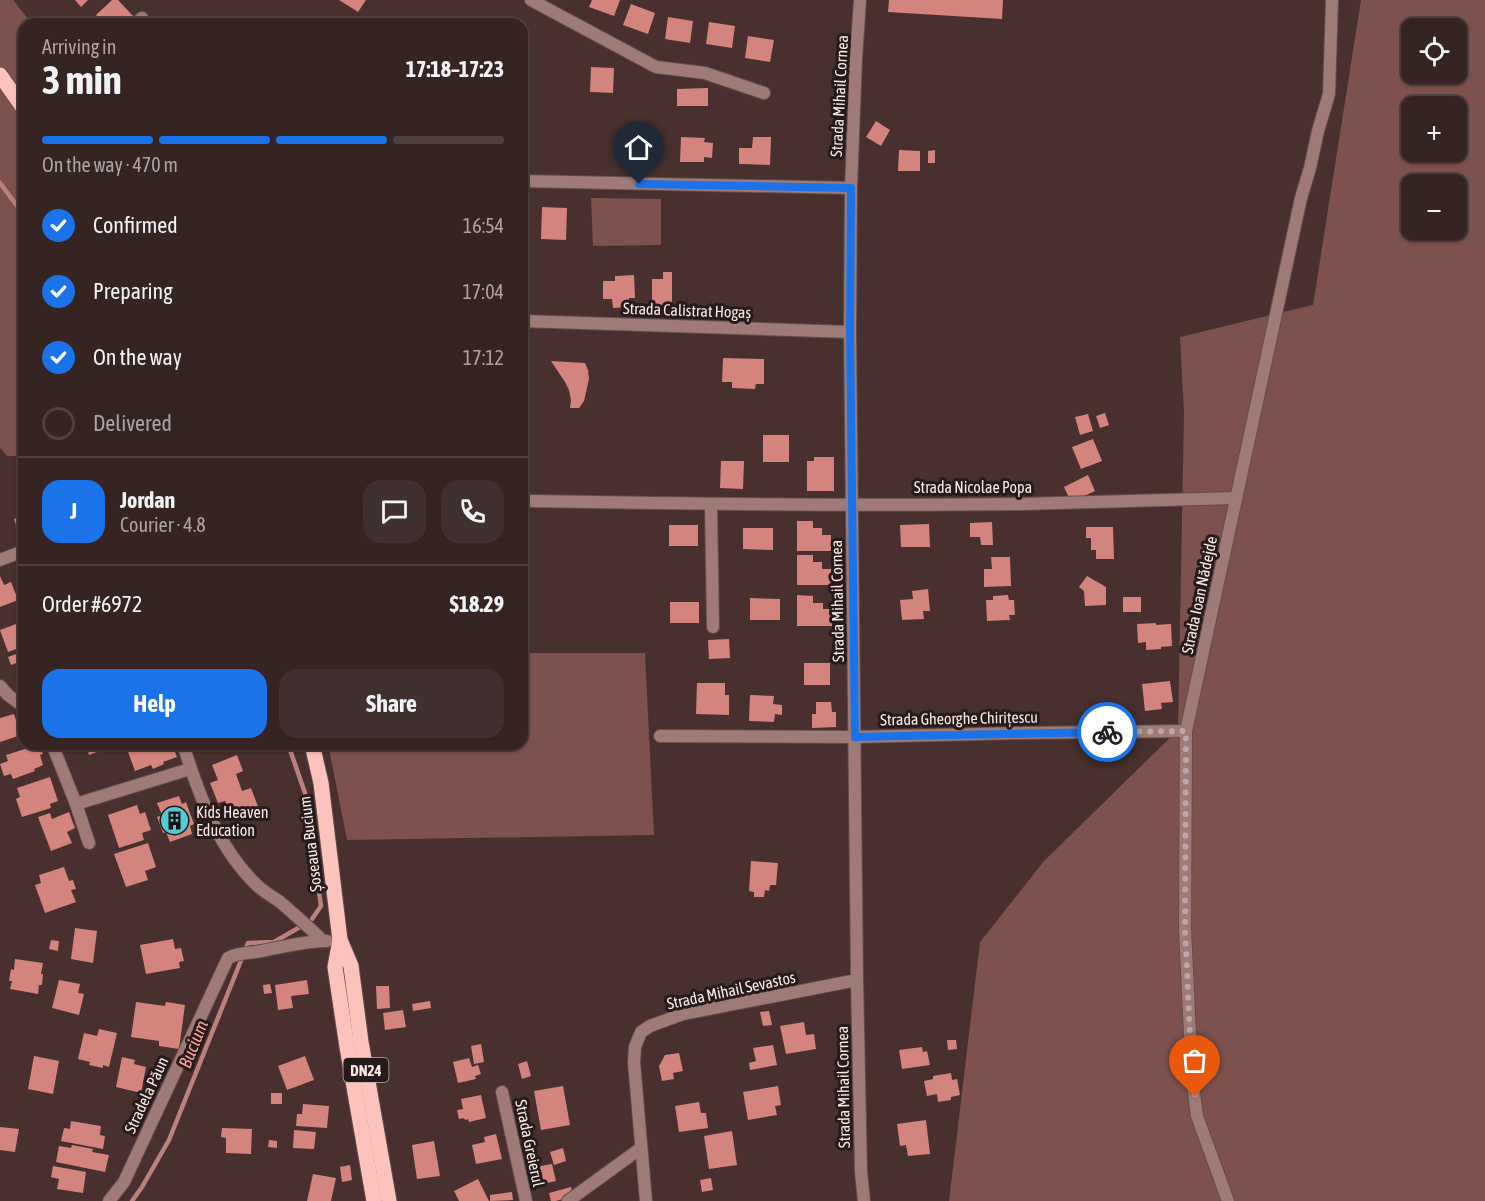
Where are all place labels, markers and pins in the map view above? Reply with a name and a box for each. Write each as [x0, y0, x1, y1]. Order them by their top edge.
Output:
pin [613, 122, 664, 184]
place label: Kids Heaven Education [196, 803, 268, 839]
building icon: Kids Heaven Education [159, 805, 191, 837]
pin [1169, 1035, 1220, 1097]

